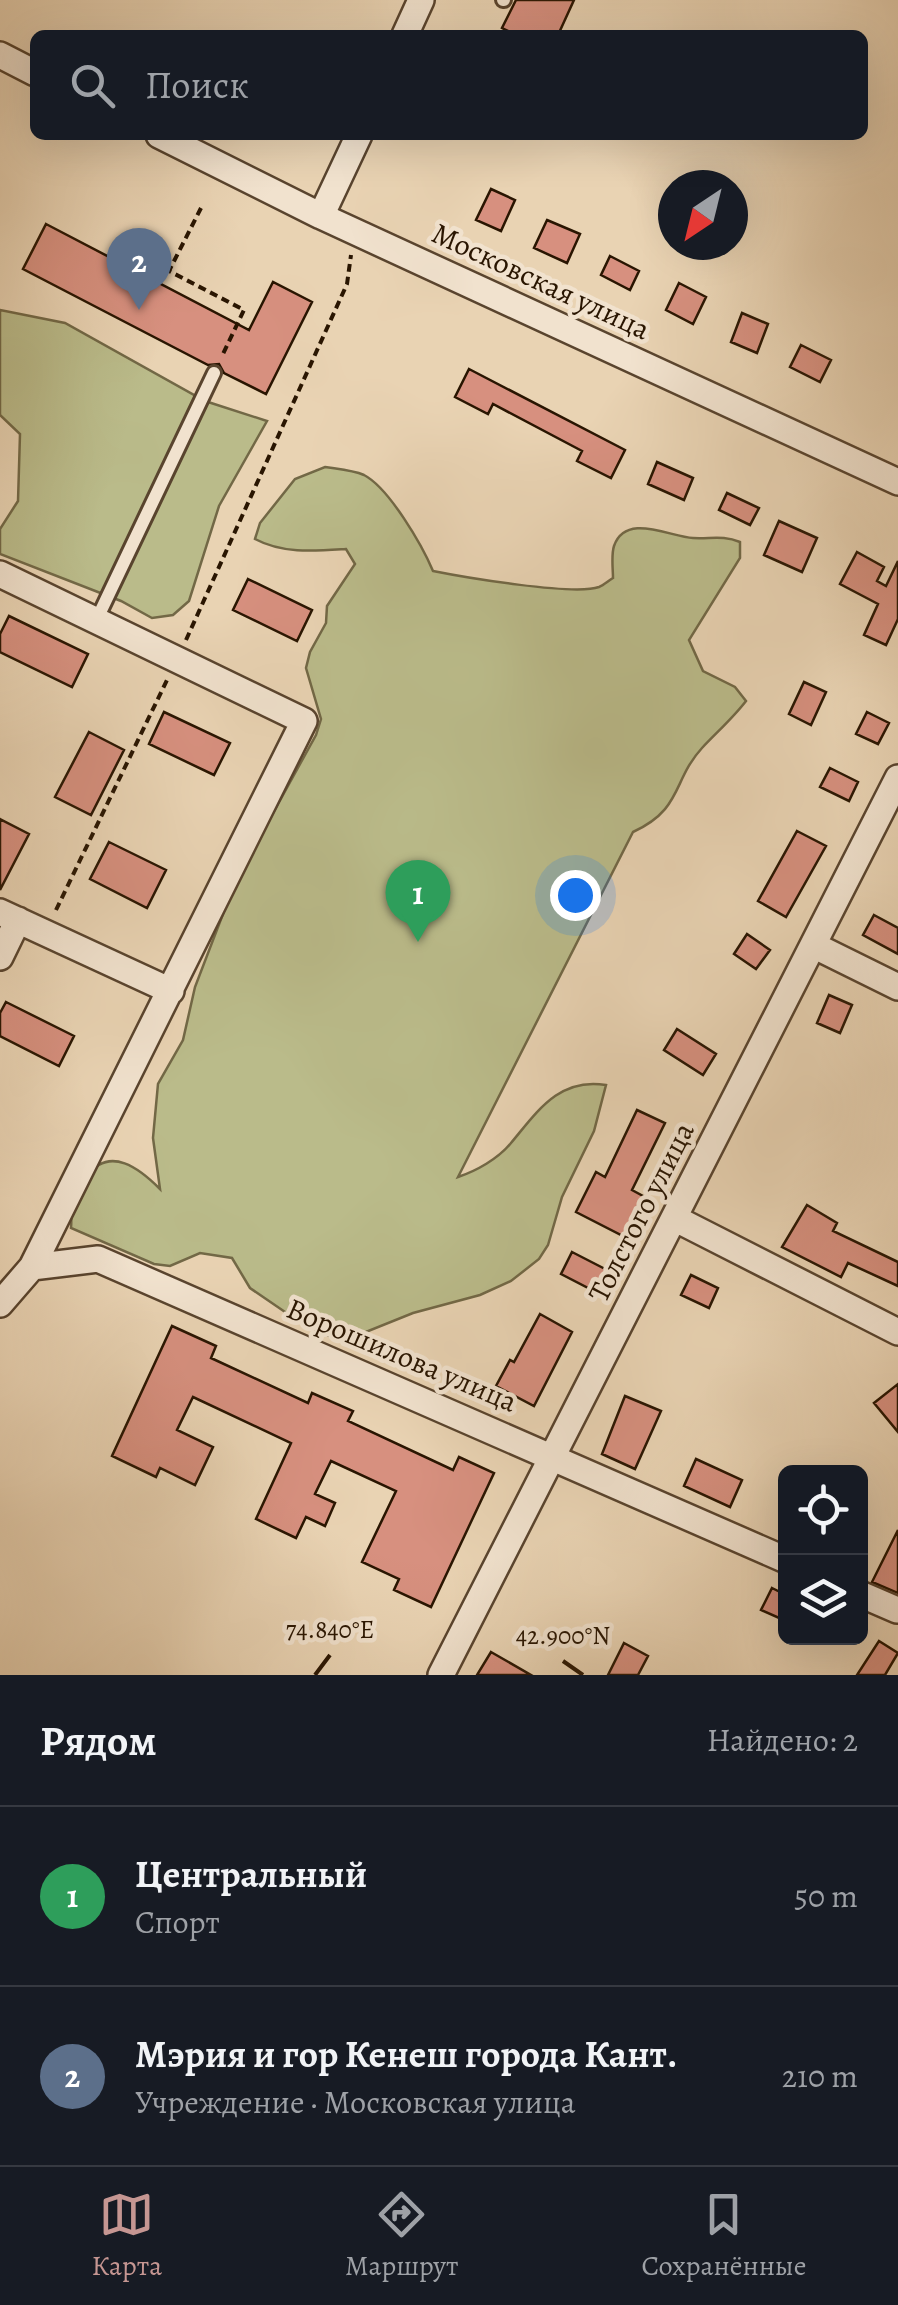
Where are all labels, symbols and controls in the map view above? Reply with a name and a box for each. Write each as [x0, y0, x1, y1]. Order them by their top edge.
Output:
search box [30, 30, 868, 140]
icon: search [65, 58, 120, 113]
text: Поиск [145, 59, 249, 111]
north arrow [658, 170, 748, 260]
street label: Московская улица [426, 213, 657, 349]
pin: 2 [106, 228, 172, 310]
pin: 1 [386, 860, 450, 942]
your location [550, 870, 601, 921]
street label: Толстого улица [579, 1115, 703, 1309]
street label: Ворошилова улица [281, 1288, 523, 1422]
map controls [778, 1465, 868, 1645]
button: locate [778, 1465, 868, 1555]
button: layers [778, 1555, 868, 1645]
text: 74.840°E [286, 1613, 374, 1647]
text: 42.900°N [516, 1619, 610, 1653]
text: Рядом [40, 1712, 157, 1769]
text: Найдено: 2 [707, 1718, 858, 1762]
text: Центральный [135, 1848, 367, 1900]
text: 1 [67, 1874, 78, 1918]
text: 50 m [794, 1874, 858, 1918]
text: Спорт [135, 1900, 220, 1944]
text: Мэрия и гор Кенеш города Кант. [135, 2028, 677, 2080]
text: 2 [65, 2054, 80, 2098]
text: 210 m [782, 2054, 858, 2098]
text: Учреждение · Московская улица [135, 2080, 576, 2124]
tab: Карта [92, 2187, 162, 2285]
tab: Маршрут [345, 2187, 458, 2285]
tab: Сохранённые [641, 2187, 807, 2285]

